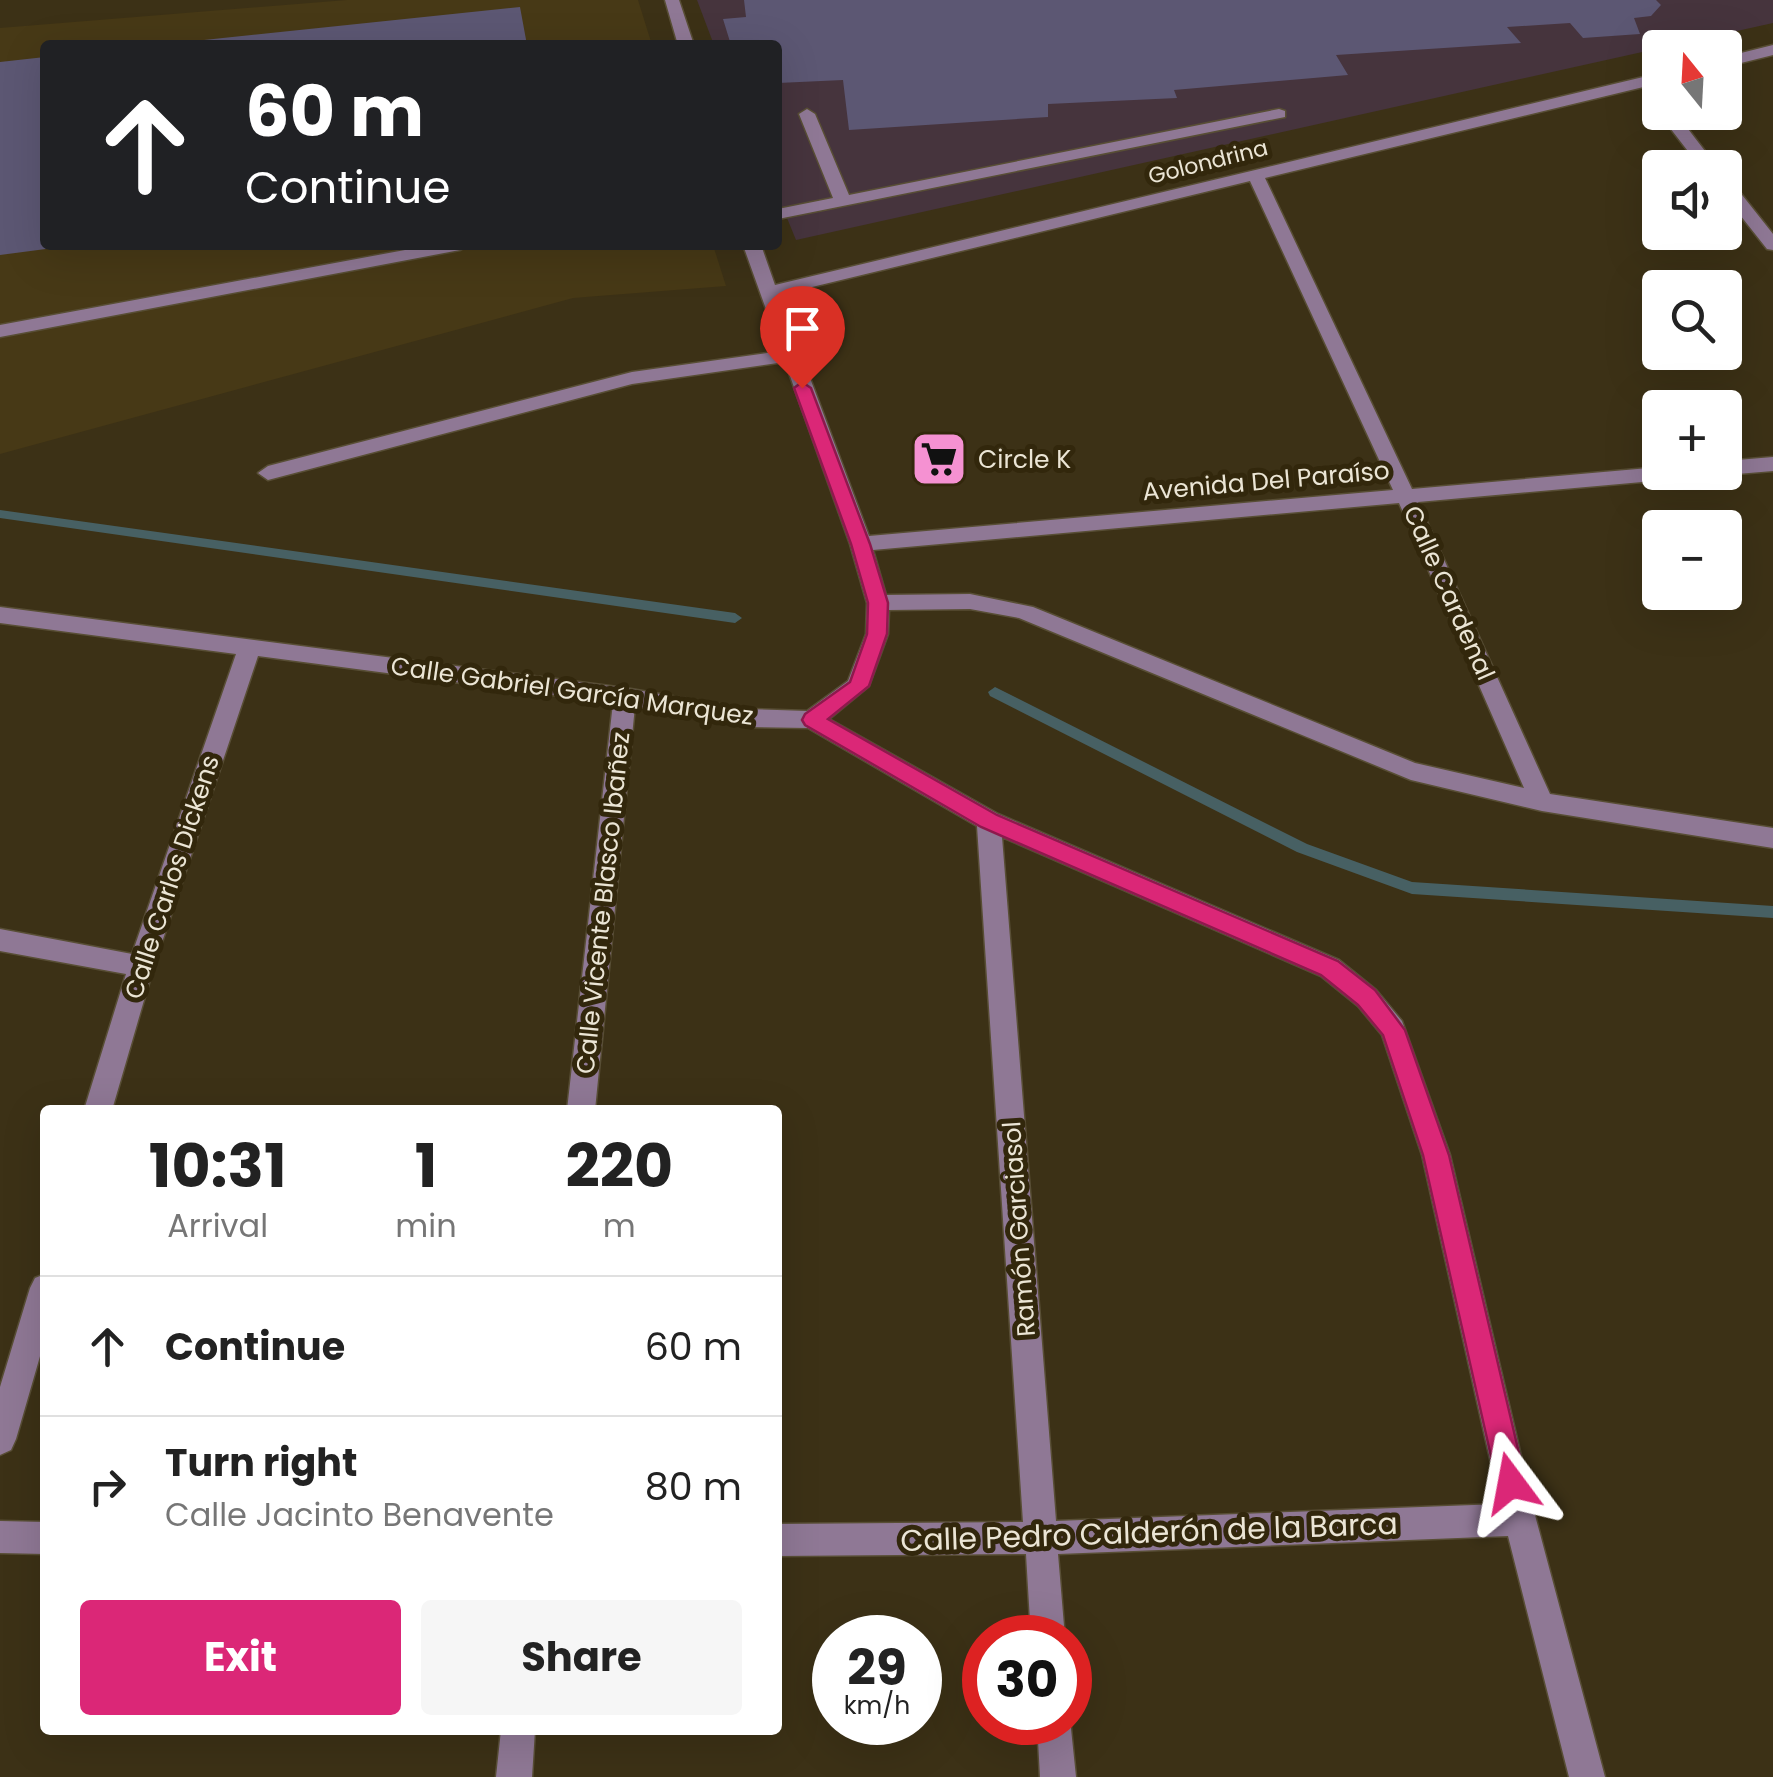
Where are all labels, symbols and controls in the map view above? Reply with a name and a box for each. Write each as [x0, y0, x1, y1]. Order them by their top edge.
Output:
north arrow [1642, 30, 1742, 130]
map controls [1642, 30, 1742, 610]
text: 60 m [245, 62, 424, 161]
icon: ahead [80, 80, 210, 210]
street label: Golondrina [1145, 132, 1271, 192]
button: sound [1642, 150, 1742, 250]
text: Continue [245, 156, 450, 219]
button: search [1642, 270, 1742, 370]
pin [760, 286, 845, 389]
icon: arrive [775, 301, 830, 356]
button: + [1642, 390, 1742, 490]
supermarket icon: Circle K [909, 429, 969, 489]
place label: Circle K [978, 442, 1071, 477]
street label: Avenida Del Paraíso [1141, 453, 1391, 509]
street label: Calle Cardenal [1395, 500, 1503, 686]
button: − [1642, 510, 1742, 610]
street label: Calle Gabriel García Marquez [388, 648, 756, 734]
street label: Calle Vicente Blasco Ibañez [568, 730, 638, 1076]
street label: Calle Carlos Dickens [116, 751, 228, 1003]
street label: Ramón Garciasol [994, 1120, 1044, 1338]
text: 10:31 [149, 1124, 286, 1208]
text: 1 [415, 1124, 437, 1208]
text: 220 [565, 1124, 673, 1208]
text: Arrival [167, 1203, 268, 1248]
text: min [395, 1203, 457, 1248]
text: m [603, 1203, 636, 1248]
icon: ahead [80, 1319, 135, 1374]
text: Continue [165, 1320, 345, 1373]
text: 60 m [645, 1320, 742, 1373]
position arrow [1459, 1431, 1563, 1535]
text: Turn right [165, 1436, 357, 1489]
icon: right [80, 1459, 135, 1514]
text: 80 m [645, 1460, 742, 1513]
text: Calle Jacinto Benavente [165, 1492, 554, 1537]
street label: Calle Pedro Calderón de la Barca [900, 1502, 1398, 1562]
button: Exit [80, 1600, 401, 1715]
button: Share [421, 1600, 742, 1715]
speed limit sign: 30 [962, 1615, 1092, 1745]
text: 29 [847, 1632, 907, 1703]
text: km/h [844, 1688, 910, 1723]

